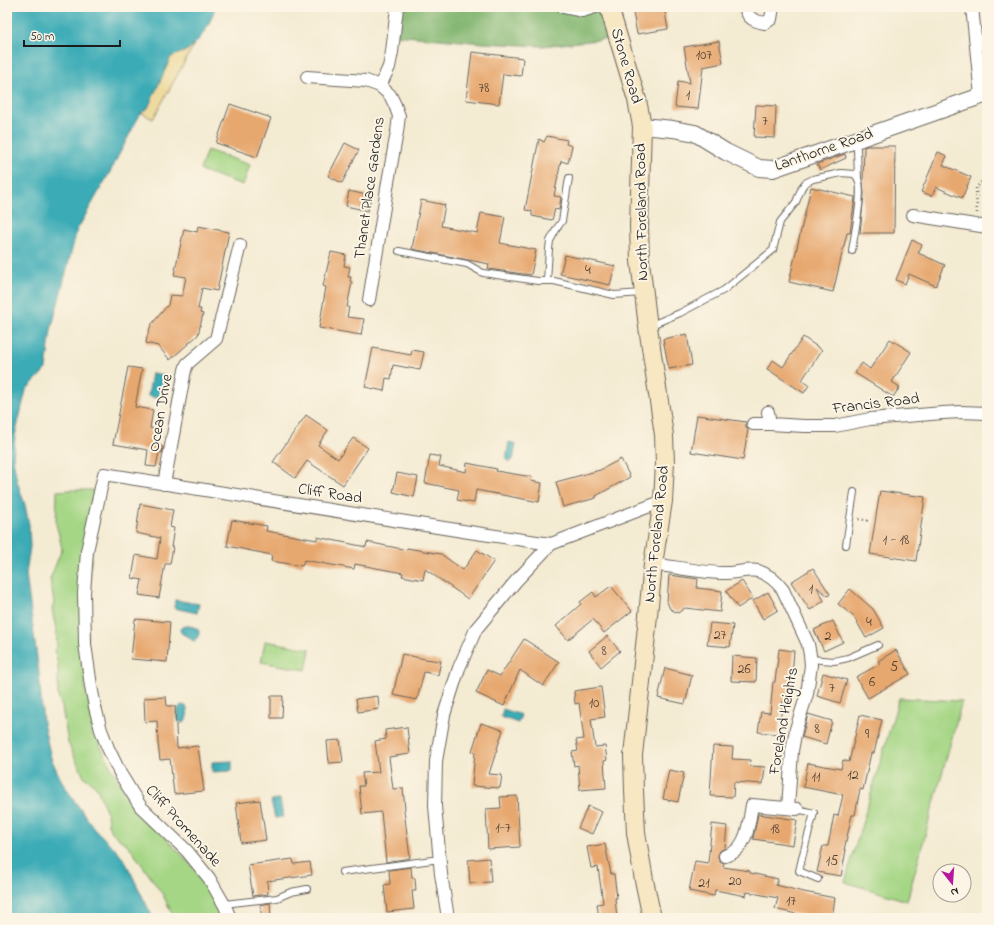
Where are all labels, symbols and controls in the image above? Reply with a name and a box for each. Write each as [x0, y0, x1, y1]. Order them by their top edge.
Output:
scale bar [24, 22, 120, 48]
street label: Stone Road [604, 25, 648, 107]
text: 50 m [30, 28, 54, 46]
house number: 107 [696, 45, 712, 66]
house number: 78 [478, 78, 490, 99]
house number: 1 [686, 85, 691, 106]
house number: 7 [762, 111, 768, 132]
street label: Thanet Place Gardens [348, 115, 392, 261]
street label: Lanthorne Road [772, 122, 876, 178]
street label: North Foreland Road [629, 143, 655, 281]
house number: 4 [585, 260, 591, 281]
street label: Ocean Drive [142, 371, 180, 454]
street label: Francis Road [830, 387, 921, 421]
street label: North Foreland Road [638, 464, 676, 604]
street label: Cliff Road [296, 477, 364, 511]
house number: 1 - 18 [883, 530, 909, 551]
house number: 1 [809, 579, 814, 600]
house number: 4 [866, 612, 872, 633]
house number: 27 [714, 625, 727, 646]
house number: 2 [825, 626, 832, 647]
house number: 8 [601, 641, 607, 662]
house number: 5 [890, 657, 898, 678]
house number: 26 [737, 659, 751, 680]
street label: Foreland Heights [763, 665, 805, 778]
house number: 6 [869, 672, 875, 693]
house number: 7 [829, 678, 835, 699]
house number: 10 [589, 693, 599, 714]
house number: 8 [814, 719, 820, 740]
house number: 9 [865, 724, 870, 745]
house number: 12 [847, 765, 859, 786]
house number: 11 [812, 767, 821, 788]
street label: Cliff Promenade [139, 779, 227, 873]
house number: 1-7 [495, 818, 511, 839]
house number: 18 [770, 819, 780, 840]
house number: 15 [826, 851, 838, 872]
north arrow [932, 863, 972, 903]
house number: 20 [728, 871, 742, 892]
house number: 21 [698, 873, 710, 894]
text: N [949, 883, 961, 900]
house number: 17 [786, 891, 796, 912]

